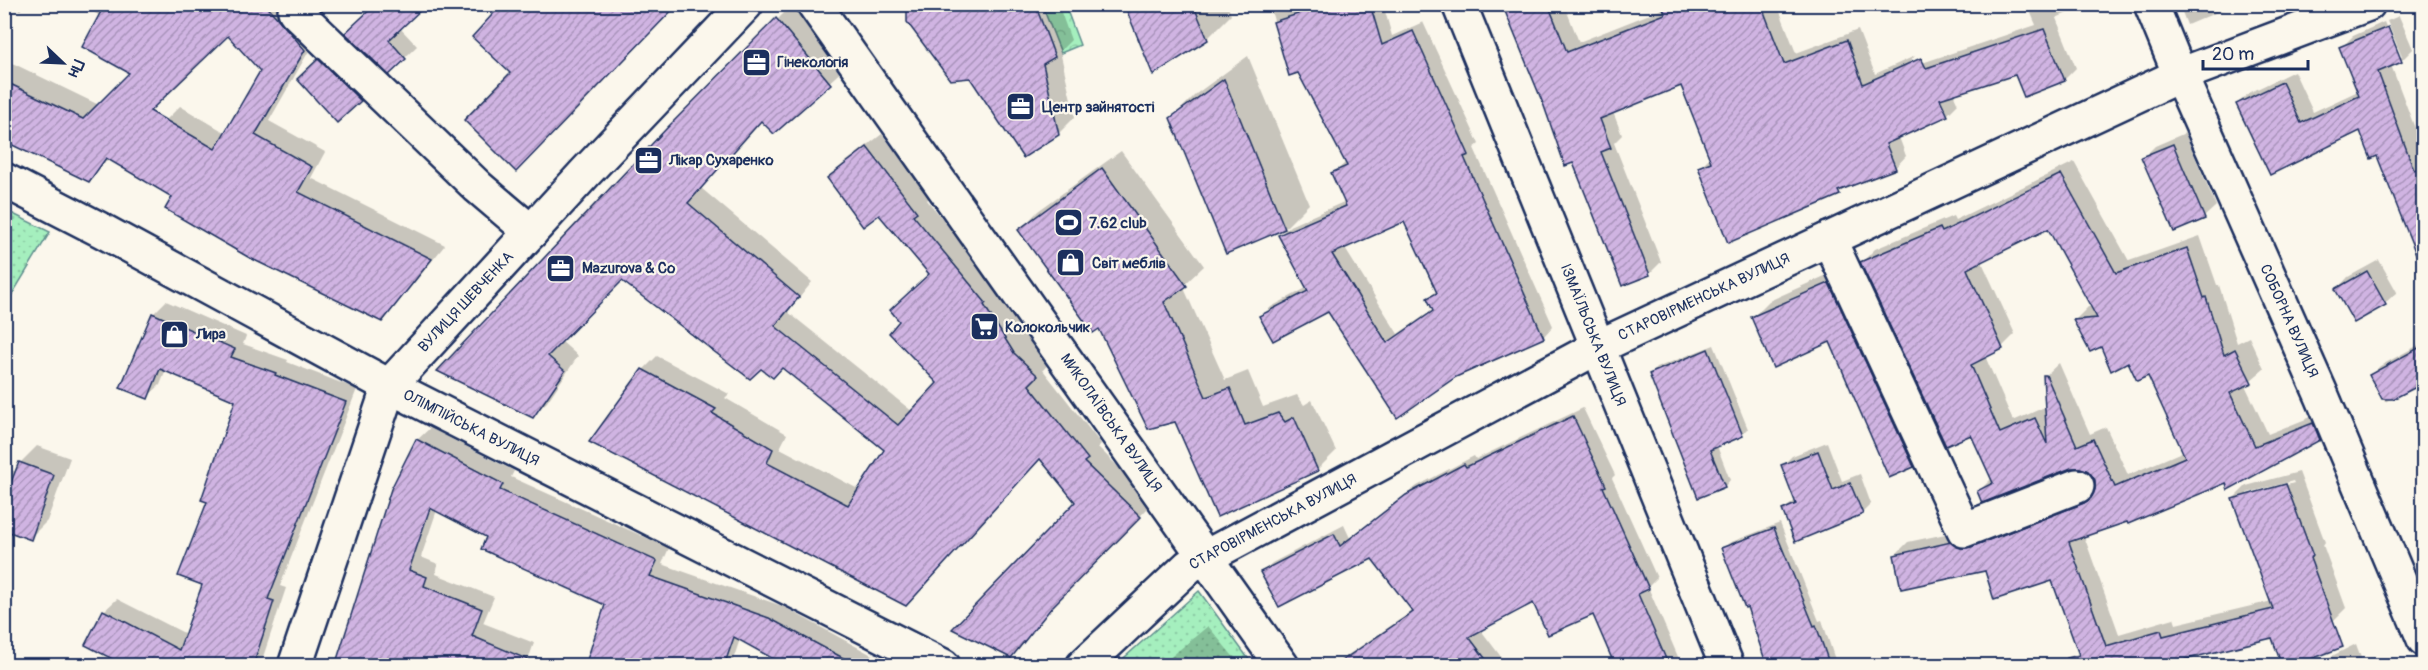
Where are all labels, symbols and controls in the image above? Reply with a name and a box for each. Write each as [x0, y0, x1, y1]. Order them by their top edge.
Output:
north arrow [33, 33, 93, 93]
scale bar [2203, 33, 2308, 71]
text: 20 m [2212, 43, 2254, 66]
office icon: Гінекологія [740, 46, 772, 78]
place label: Гінекологія [777, 53, 848, 72]
text: Пн [63, 56, 89, 80]
office icon: Центр зайнятості [1005, 91, 1037, 123]
place label: Центр зайнятості [1042, 98, 1155, 117]
office icon: Лікар Сухаренко [632, 144, 664, 176]
place label: Лікар Сухаренко [668, 151, 774, 170]
sports icon: 7.62 club [1052, 207, 1084, 239]
place label: 7.62 club [1089, 214, 1147, 233]
street label: ВУЛИЦЯ ШЕВЧЕНКА [414, 247, 518, 356]
shop icon: Світ меблів [1055, 247, 1087, 279]
street label: СТАРОВІРМЕНСЬКА ВУЛИЦЯ [1615, 249, 1793, 345]
office icon: Mazurova & Co [545, 252, 577, 284]
place label: Світ меблів [1092, 254, 1166, 273]
place label: Mazurova & Co [582, 259, 675, 278]
street label: ІЗМАЇЛЬСЬКА ВУЛИЦЯ [1556, 261, 1630, 409]
street label: СОБОРНА ВУЛИЦЯ [2255, 261, 2323, 381]
supermarket icon: Колокольчик [968, 311, 1000, 343]
shop icon: Лира [159, 318, 191, 350]
place label: Колокольчик [1005, 318, 1090, 337]
place label: Лира [195, 325, 226, 344]
street label: МИКОЛАЇВСЬКА ВУЛИЦЯ [1056, 350, 1166, 496]
street label: ОЛІМПІЙСЬКА ВУЛИЦЯ [400, 385, 542, 471]
street label: СТАРОВІРМЕНСЬКА ВУЛИЦЯ [1186, 470, 1360, 574]

